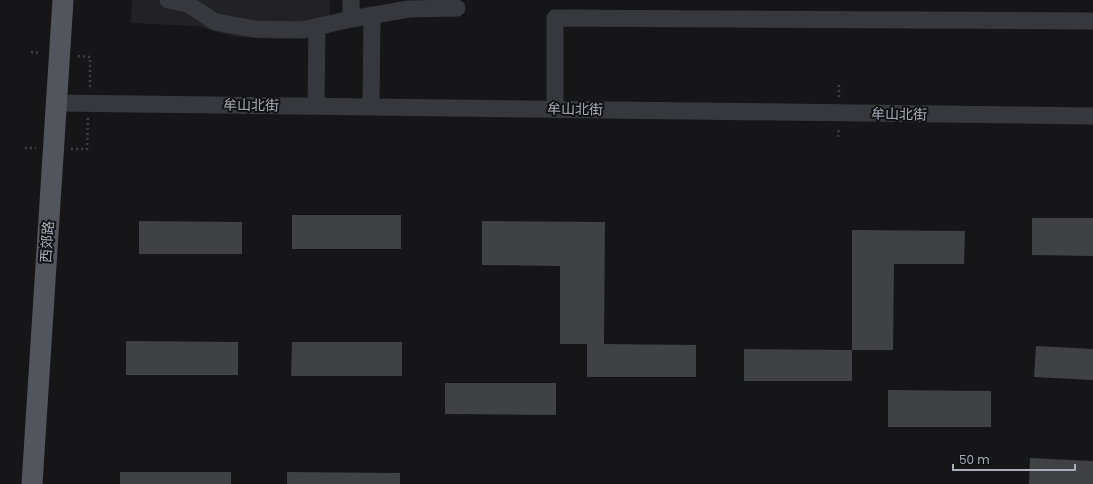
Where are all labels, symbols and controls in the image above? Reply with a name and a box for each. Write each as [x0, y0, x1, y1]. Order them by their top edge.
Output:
street label: 牟山北街 [223, 95, 279, 115]
street label: 牟山北街 [547, 99, 603, 119]
street label: 牟山北街 [871, 104, 927, 124]
street label: 西郊路 [36, 220, 58, 264]
scale bar [953, 446, 1075, 472]
text: 50 m [959, 451, 990, 468]

